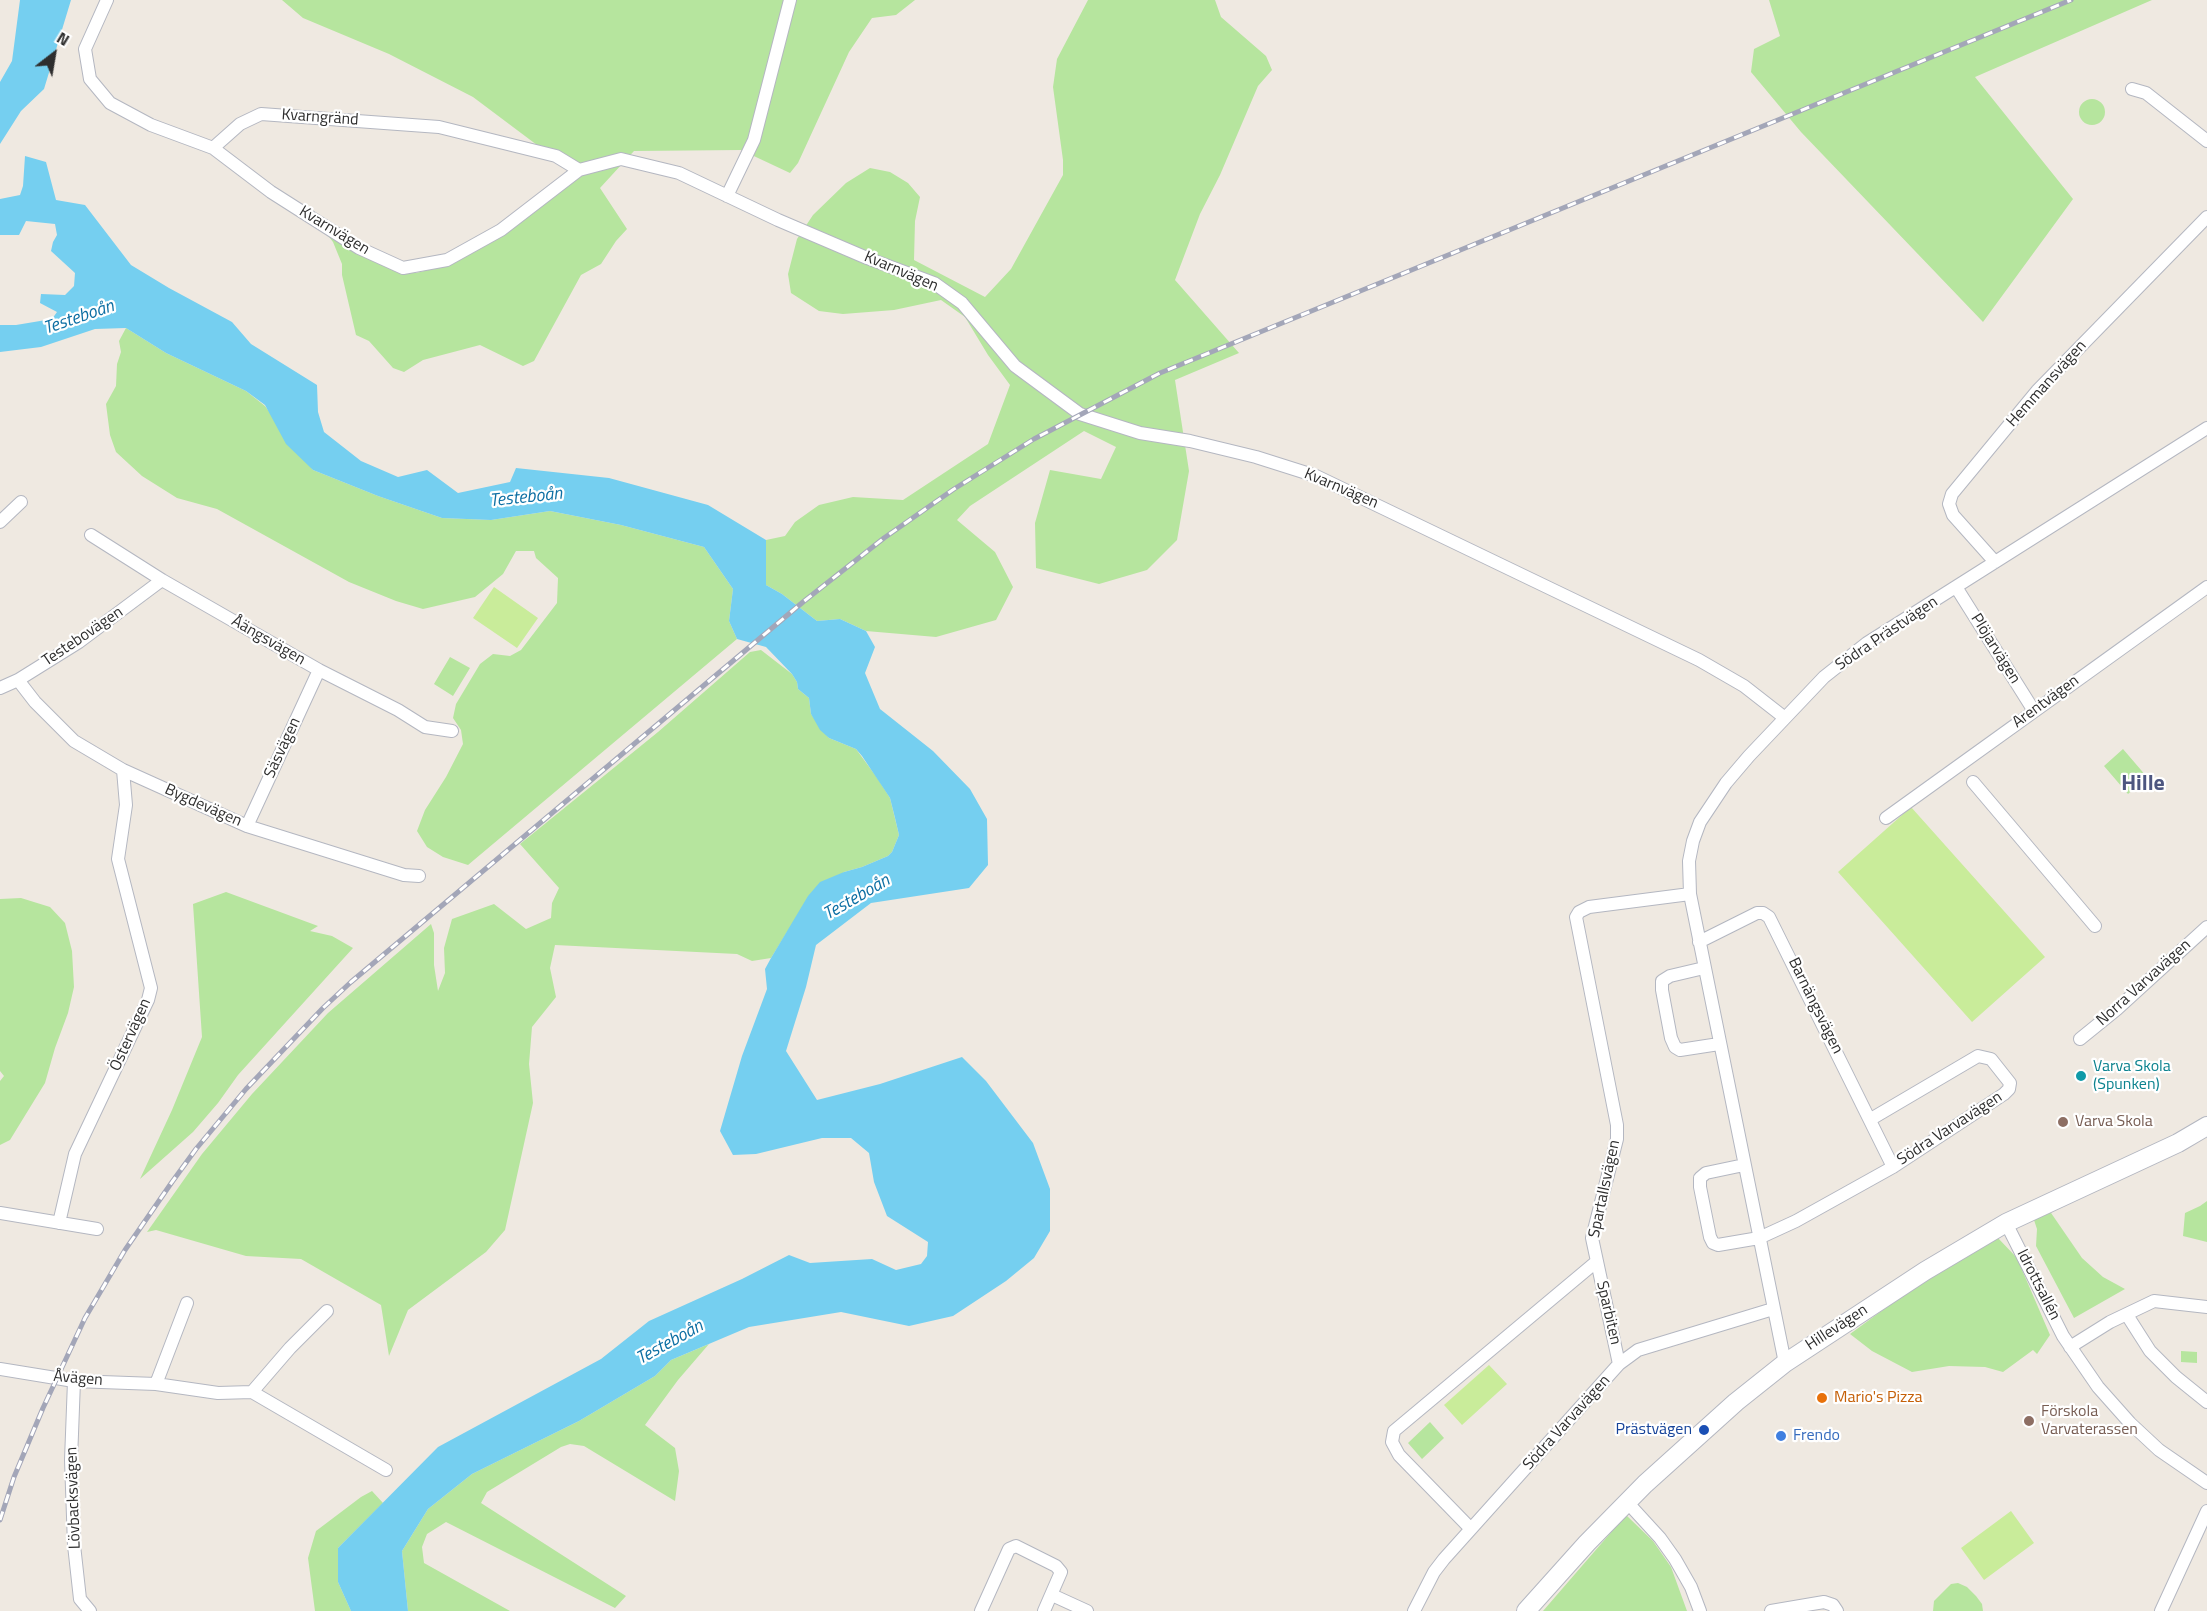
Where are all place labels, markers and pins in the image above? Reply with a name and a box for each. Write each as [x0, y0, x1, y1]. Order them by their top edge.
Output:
place label: Varva Skola (Spunken) [2093, 1057, 2171, 1095]
marker: Varva Skola (Spunken) [2074, 1069, 2088, 1083]
place label: Varva Skola [2075, 1112, 2153, 1132]
marker: Varva Skola [2056, 1115, 2070, 1129]
place label: Mario's Pizza [1834, 1388, 1922, 1408]
marker: Mario's Pizza [1815, 1391, 1829, 1405]
place label: Förskola Varvaterassen [2041, 1402, 2138, 1440]
marker: Förskola Varvaterassen [2022, 1414, 2036, 1428]
place label: Prästvägen [1615, 1420, 1692, 1440]
marker: Prästvägen [1697, 1423, 1711, 1437]
place label: Frendo [1793, 1426, 1840, 1446]
marker: Frendo [1774, 1429, 1788, 1443]

